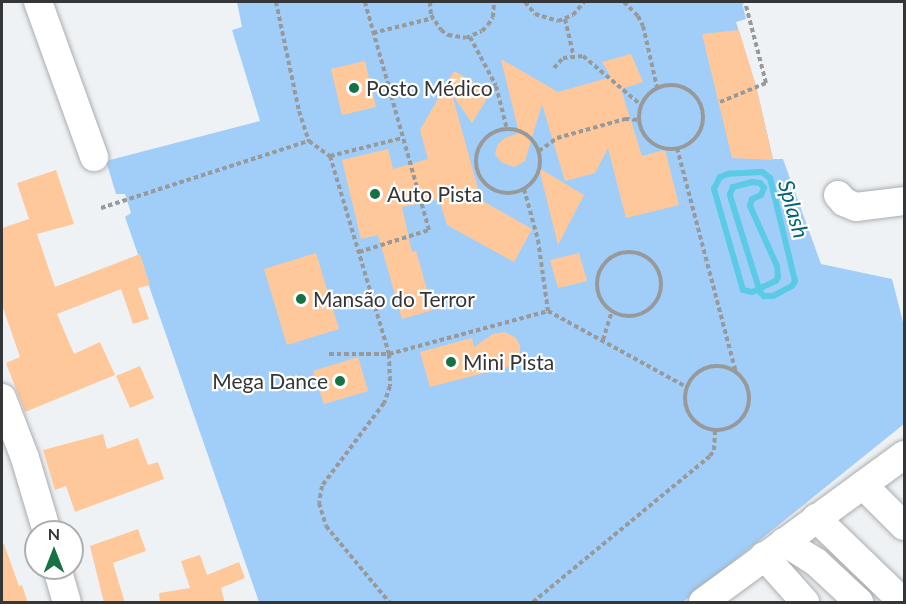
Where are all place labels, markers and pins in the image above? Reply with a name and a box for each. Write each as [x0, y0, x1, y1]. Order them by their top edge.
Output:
place label: Posto Médico [366, 75, 493, 101]
marker: Posto Médico [347, 81, 361, 95]
place label: Auto Pista [387, 181, 482, 207]
marker: Auto Pista [368, 187, 382, 201]
place label: Mansão do Terror [313, 286, 476, 312]
marker: Mansão do Terror [294, 292, 308, 306]
place label: Mini Pista [463, 349, 554, 375]
marker: Mini Pista [444, 355, 458, 369]
place label: Mega Dance [212, 368, 328, 394]
marker: Mega Dance [333, 374, 347, 388]

